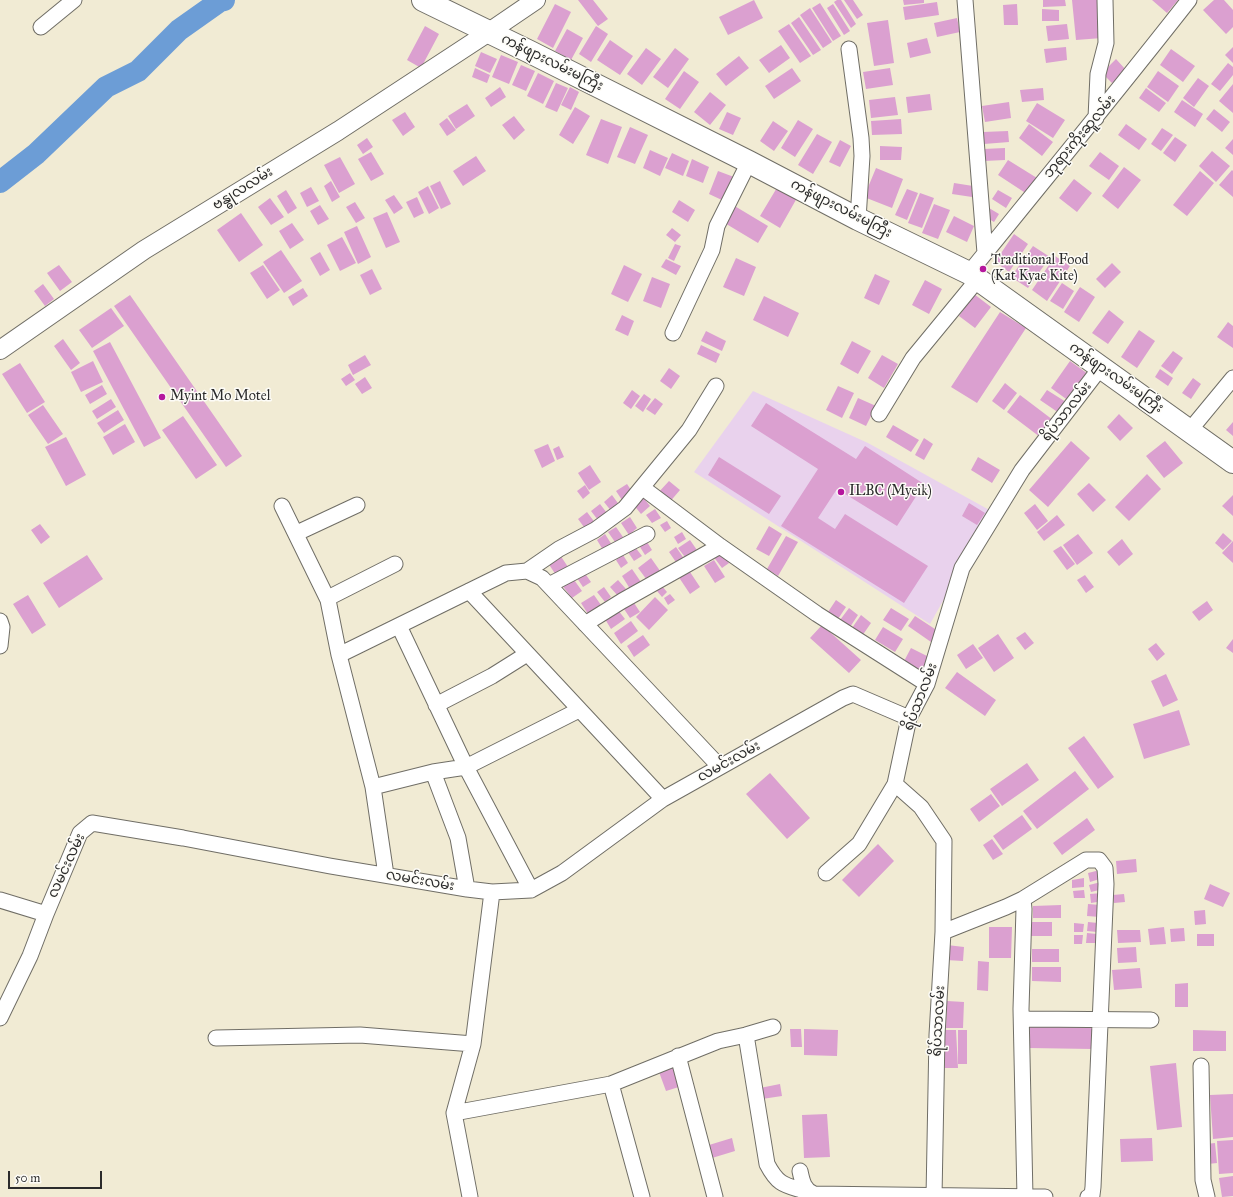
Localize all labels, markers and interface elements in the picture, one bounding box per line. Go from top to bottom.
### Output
street label: ကန်ဖျားလမ်းမကြီး [498,31,606,95]
street label: ဘုရားကိုးဆူလမ်း [1040,92,1120,182]
street label: ဗန္ဓုလလမ်း [210,164,276,214]
street label: ကန်ဖျားလမ်းမကြီး [788,176,894,242]
place label: Traditional Food (Kat Kyae Kite) [991,253,1089,286]
marker: Traditional Food (Kat Kyae Kite) [978,264,988,274]
street label: ကန်ဖျားလမ်းမကြီး [1066,339,1166,417]
street label: ရိပ်သာလမ်း [1038,379,1096,445]
place label: Myint Mo Motel [170,389,270,405]
marker: Myint Mo Motel [157,392,167,402]
place label: ILBC (Myeik) [849,484,932,500]
marker: ILBC (Myeik) [836,487,846,497]
street label: ရိပ်သာလမ်း [900,661,942,733]
street label: လမင်းလမ်း [695,738,763,786]
street label: လမင်းလမ်း [45,831,89,901]
street label: လမင်းလမ်း [384,867,456,895]
street label: ရိပ်သာလမ်း [929,985,949,1057]
scale bar [10,1163,104,1189]
text: 50 m [15,1171,40,1185]

